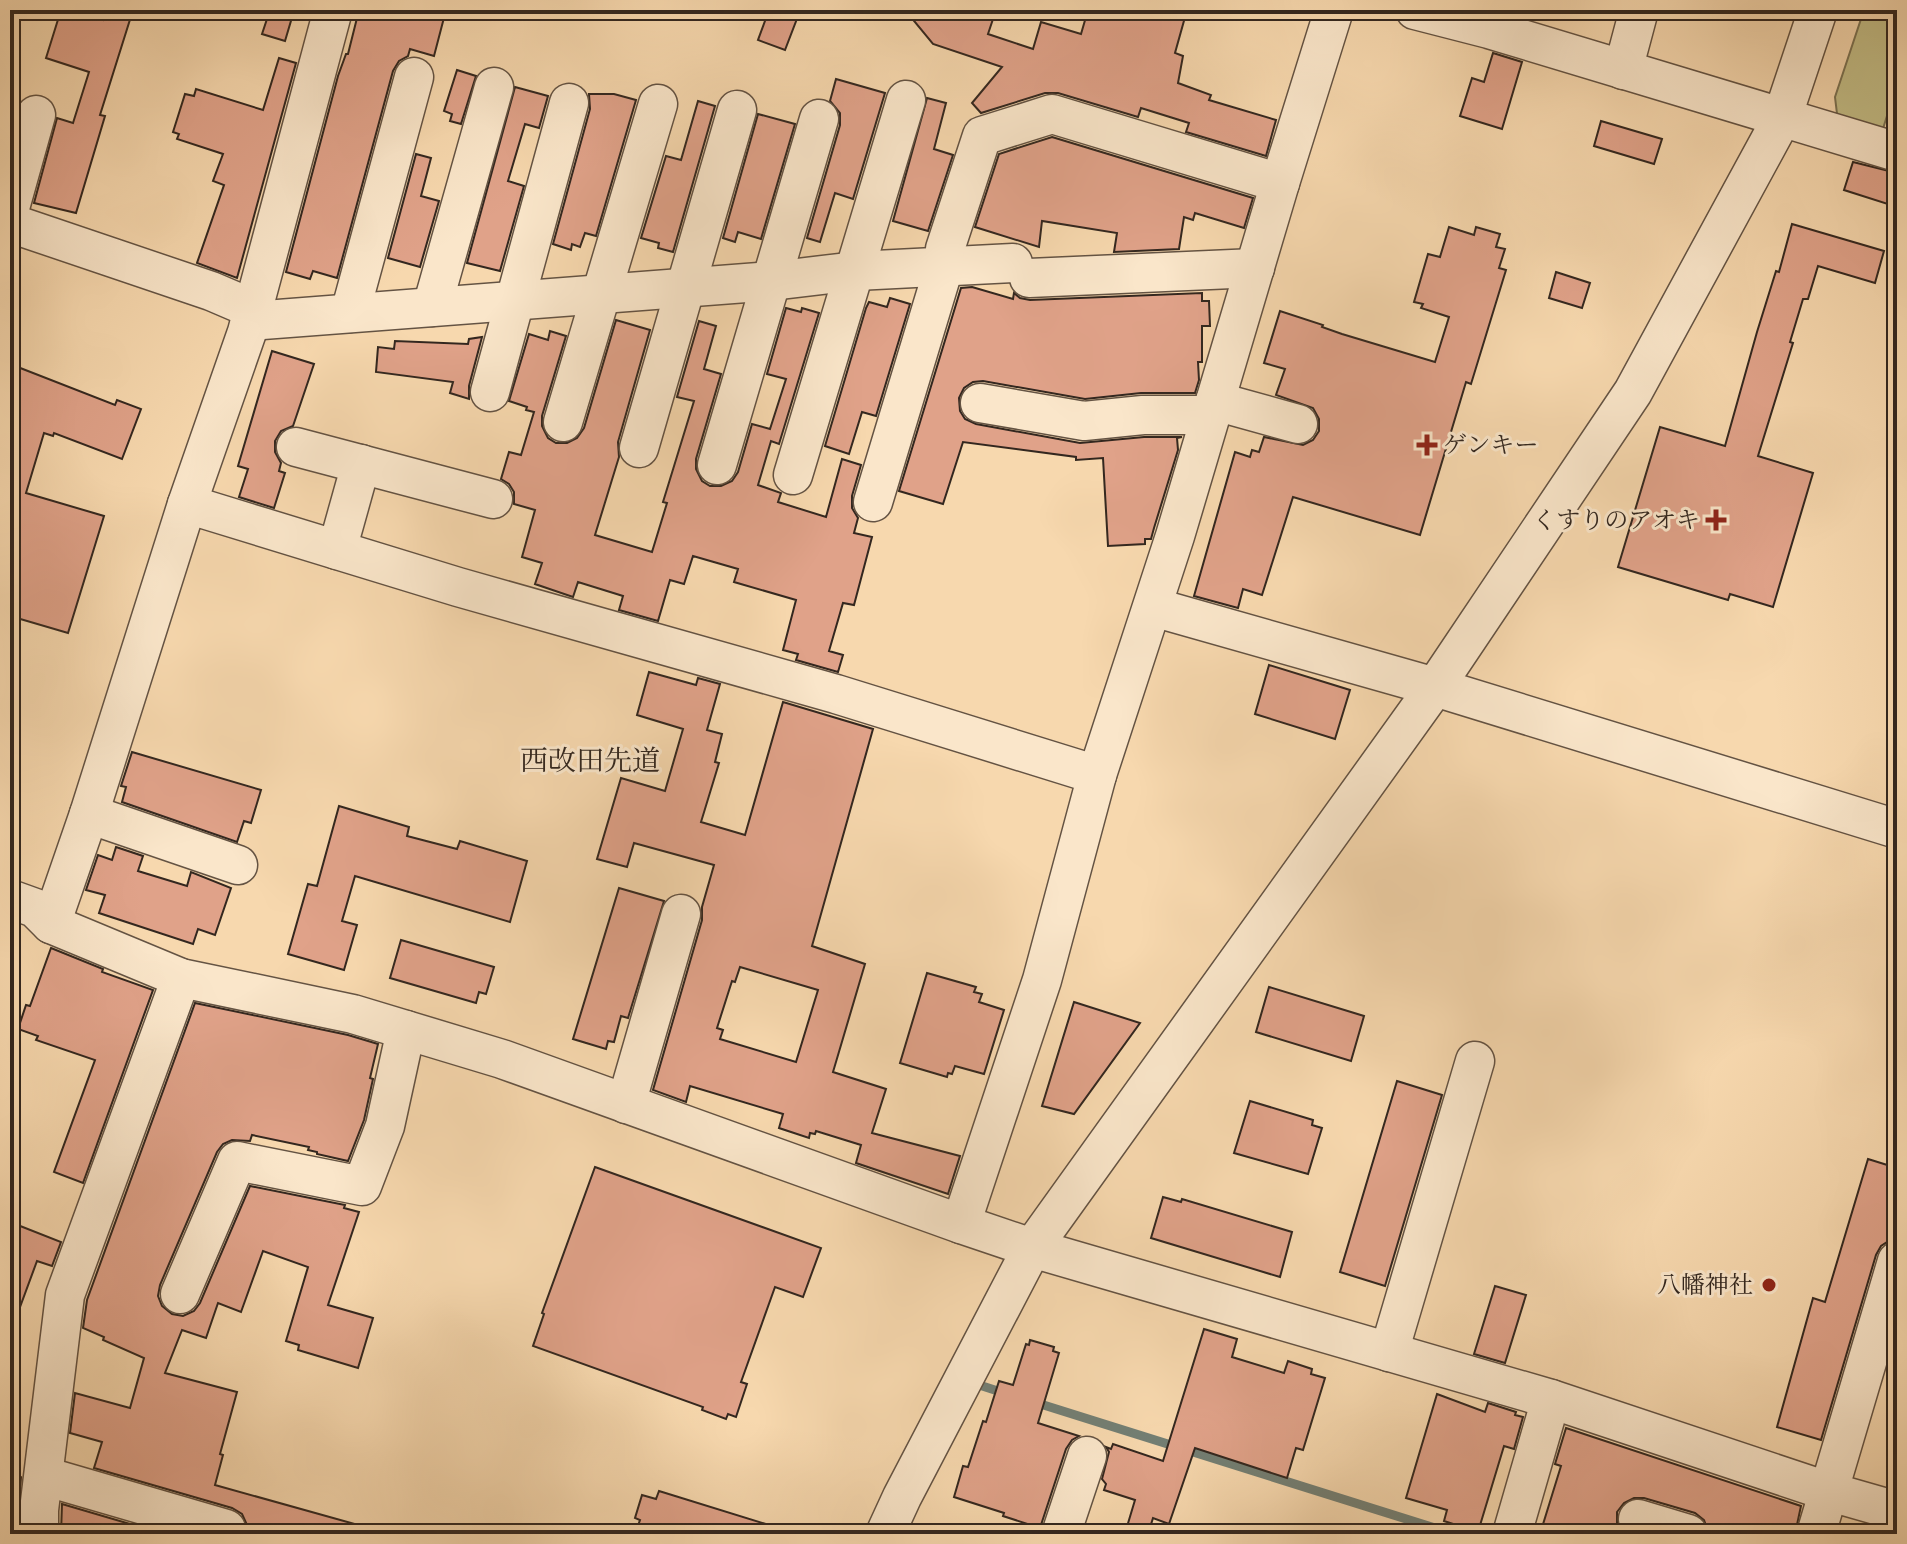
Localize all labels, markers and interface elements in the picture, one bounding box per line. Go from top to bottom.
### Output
place label: ゲンキー [1443,430,1539,464]
marker: ゲンキー [1418,436,1436,454]
place label: くすりのアオキ [1532,505,1700,539]
marker: くすりのアオキ [1707,511,1725,529]
district label: 西改田先道 [520,743,660,783]
place label: 八幡神社 [1657,1270,1753,1304]
marker: 八幡神社 [1760,1276,1778,1294]

